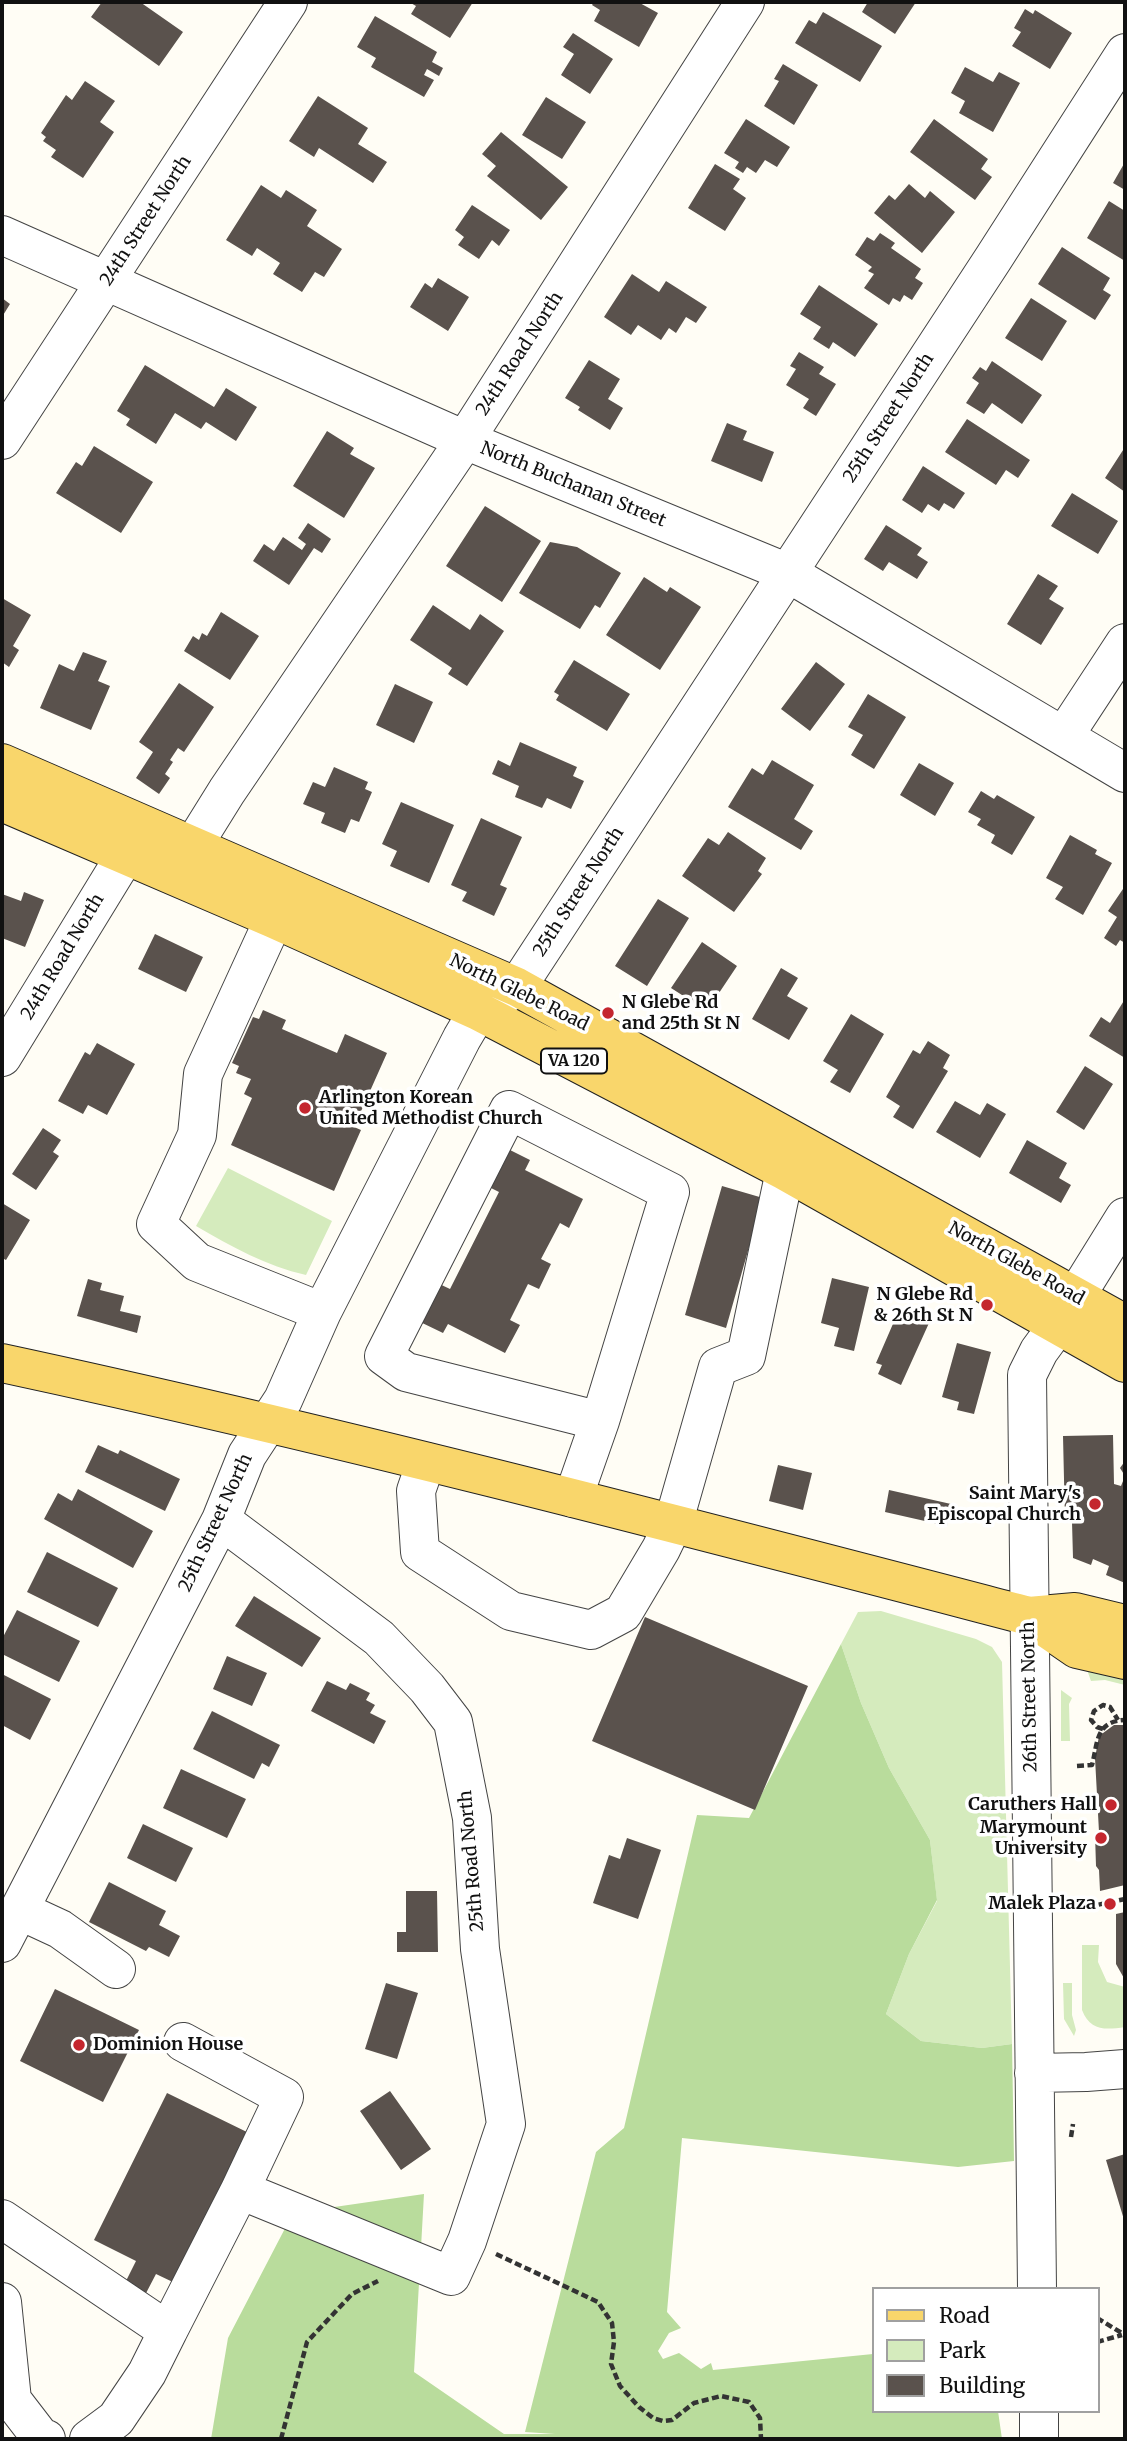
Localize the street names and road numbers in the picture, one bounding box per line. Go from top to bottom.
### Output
street label: 24th Street North [96,152,196,290]
street label: 24th Road North [472,288,568,420]
street label: 25th Street North [839,349,939,487]
street label: North Buchanan Street [477,438,669,532]
street label: 25th Street North [529,823,629,961]
street label: 24th Road North [17,890,109,1024]
street label: North Glebe Road [446,950,592,1036]
road number: VA 120 [541,1049,607,1074]
street label: North Glebe Road [944,1218,1088,1310]
street label: 25th Street North [175,1450,257,1596]
street label: 26th Street North [1018,1621,1042,1773]
street label: 25th Road North [455,1789,489,1933]

